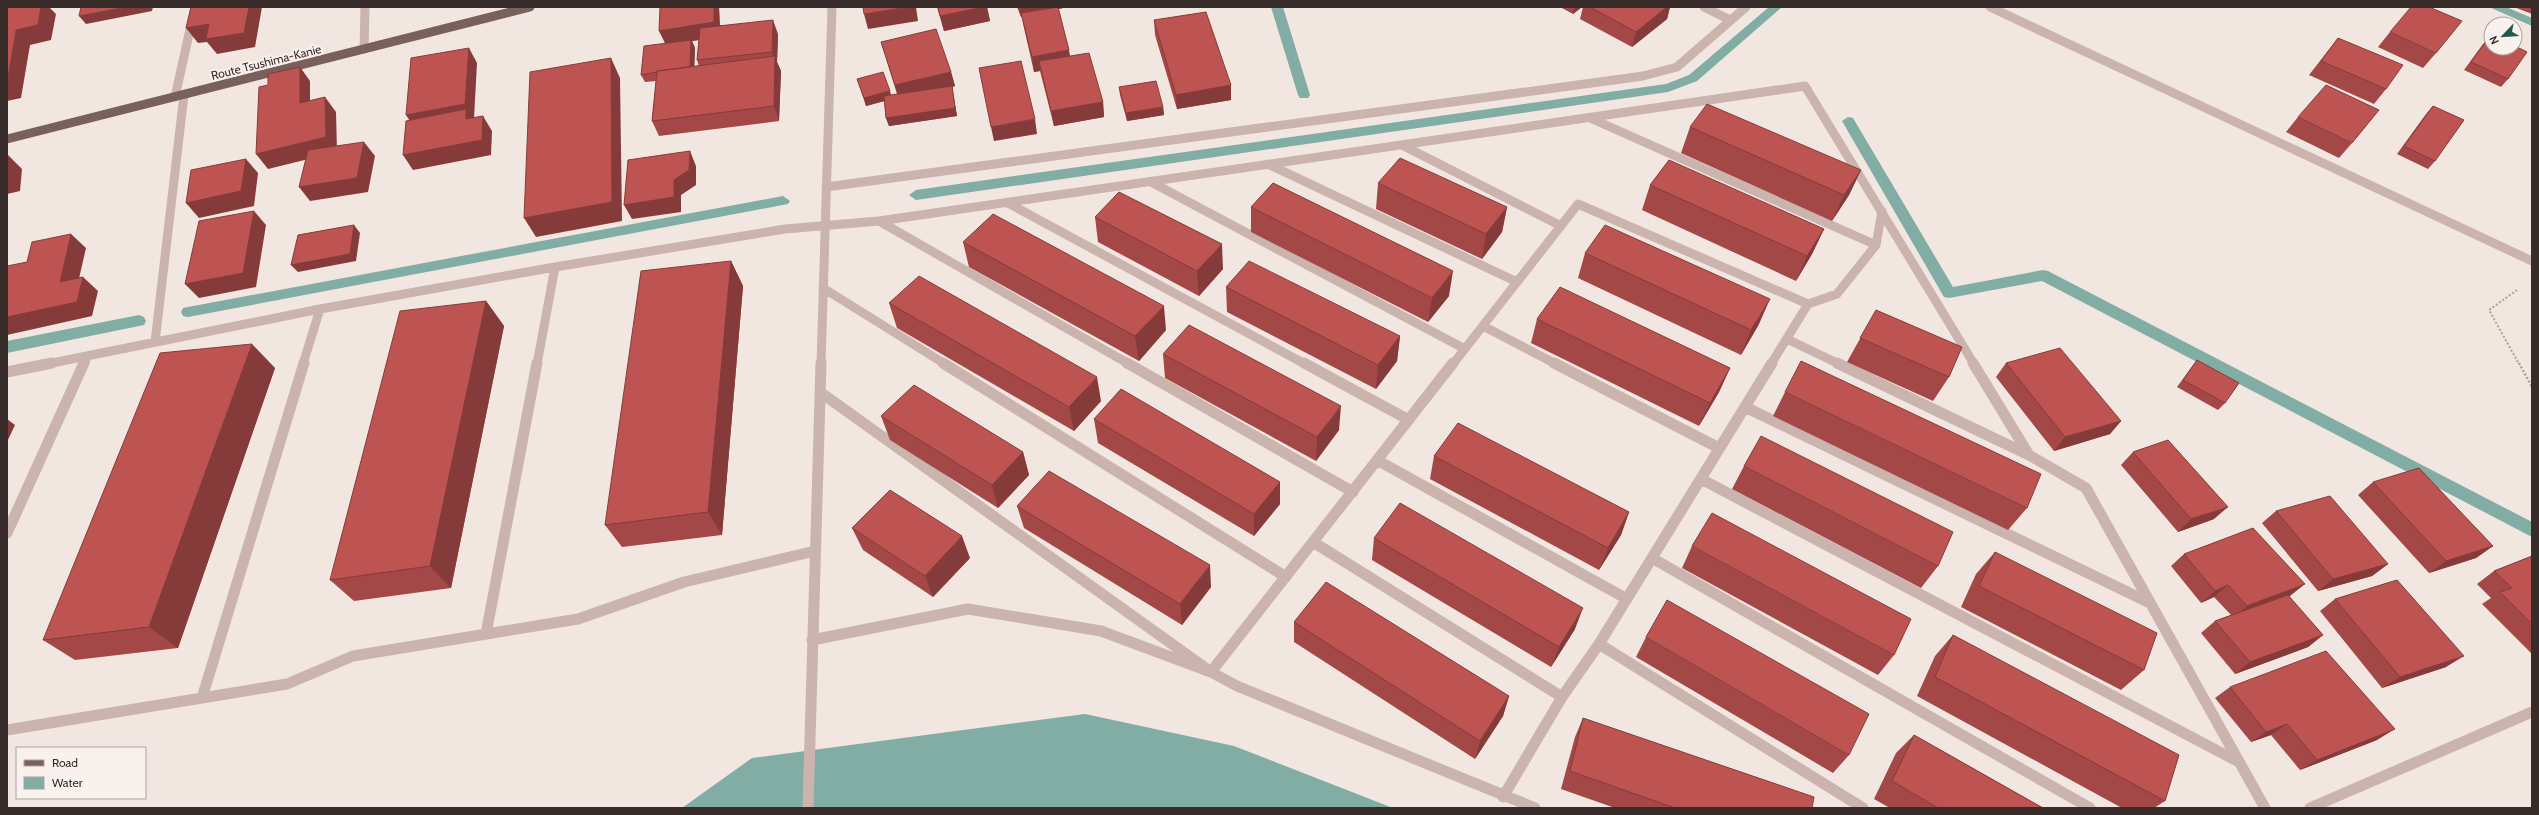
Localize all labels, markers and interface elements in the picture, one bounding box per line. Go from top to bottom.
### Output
north arrow [2483,16,2523,56]
text: N [2486,34,2502,47]
street label: Route Tsushima-Kanie [209,41,323,83]
legend [16,747,146,799]
text: Road [52,755,78,770]
text: Water [52,775,83,790]

